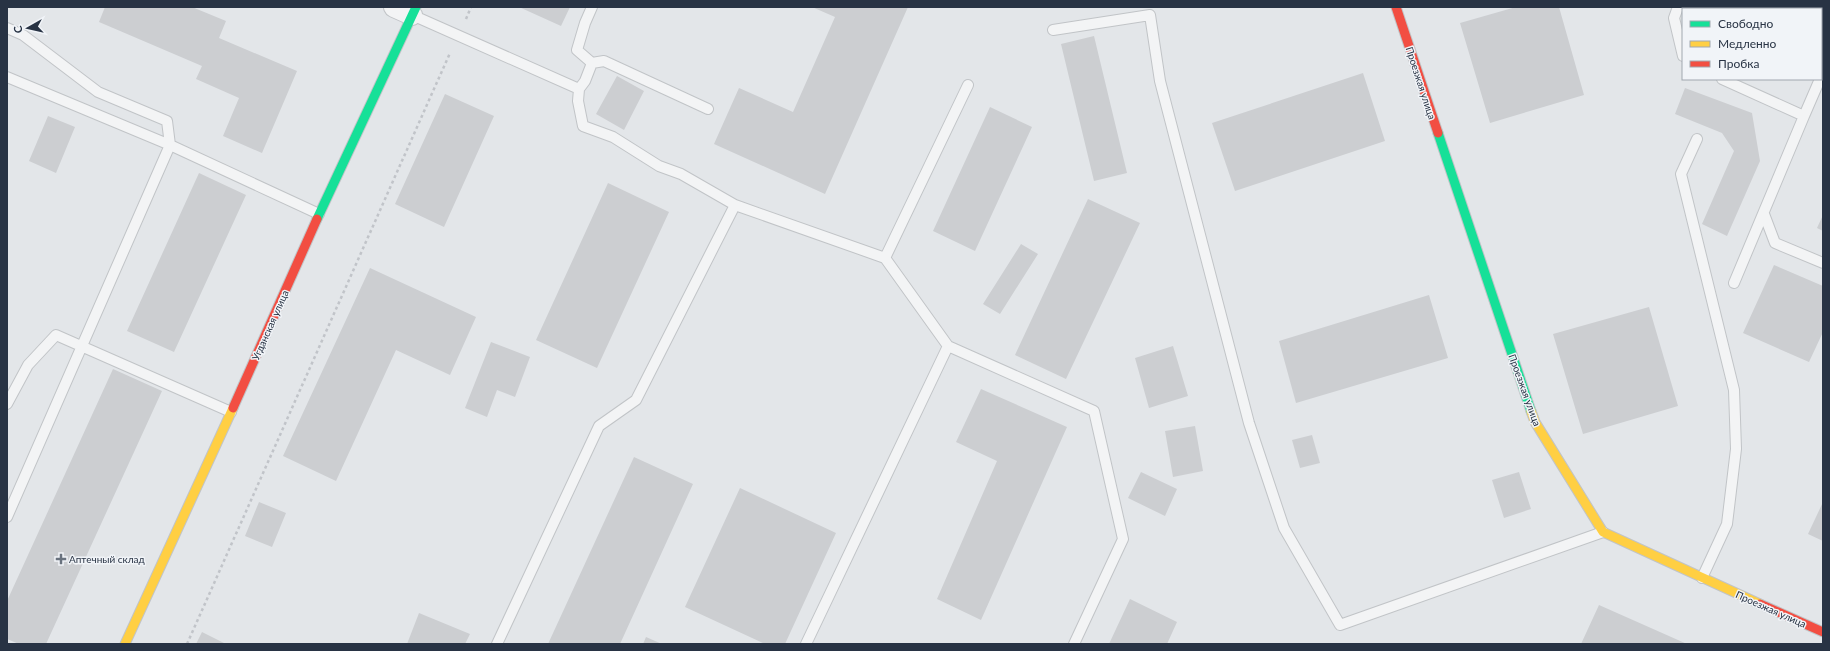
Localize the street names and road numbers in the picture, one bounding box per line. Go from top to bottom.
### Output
street label: Проезжая улица [1404,45,1438,121]
street label: Угданская улица [249,288,291,362]
street label: Проезжая улица [1506,352,1544,428]
street label: Проезжая улица [1734,588,1808,630]

